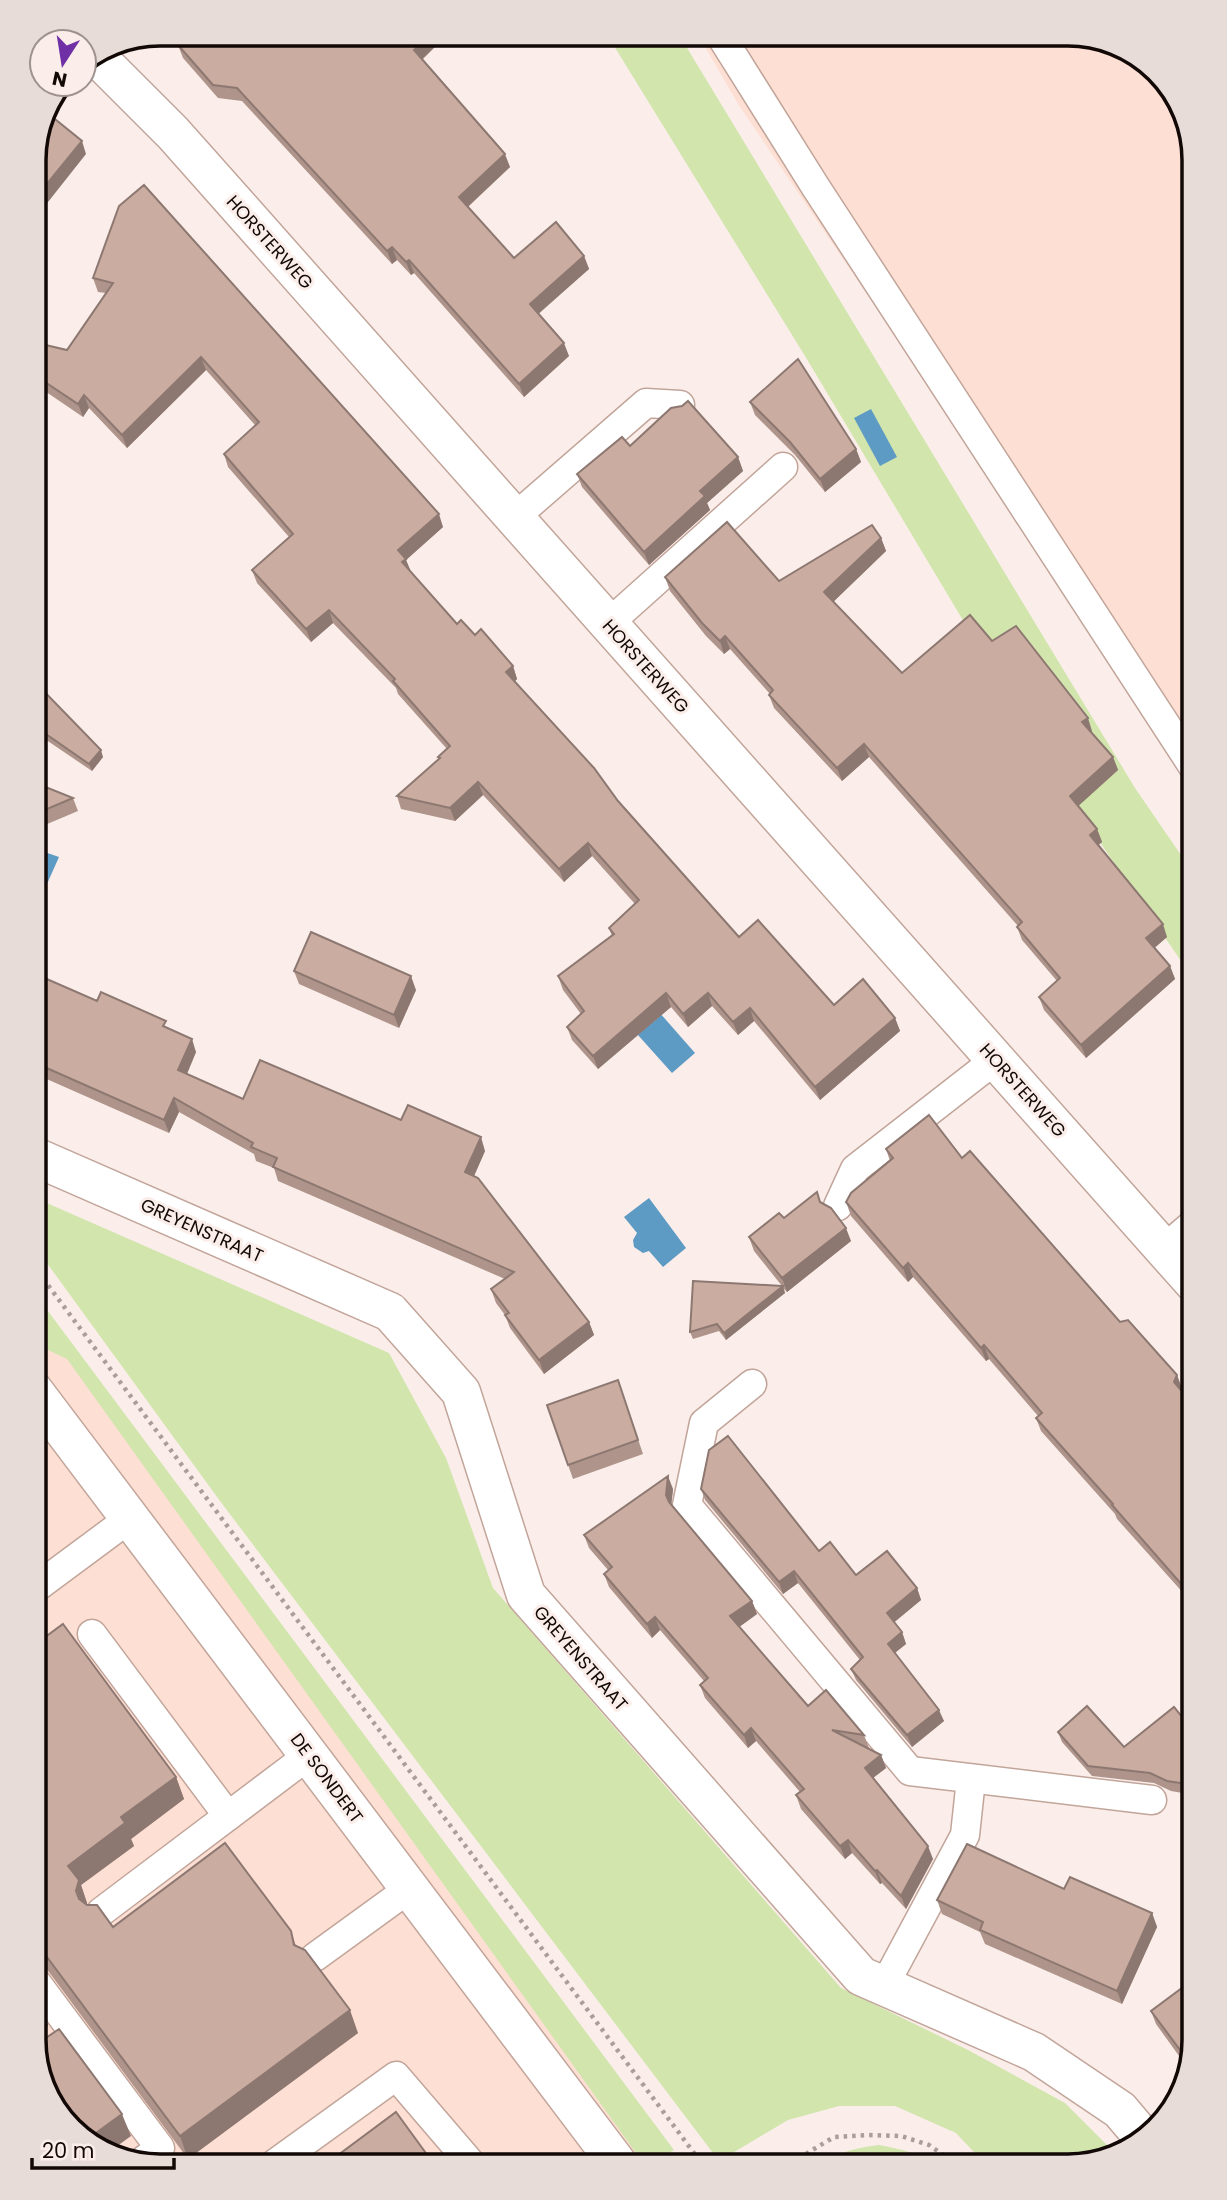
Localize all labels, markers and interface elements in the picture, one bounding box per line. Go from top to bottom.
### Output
north arrow [28,28,98,98]
text: N [50,64,69,94]
street label: HORSTERWEG [221,189,319,295]
street label: HORSTERWEG [597,613,695,719]
street label: HORSTERWEG [974,1037,1072,1143]
street label: GREYENSTRAAT [137,1192,268,1268]
street label: GREYENSTRAAT [528,1600,634,1716]
street label: DE SONDERT [285,1728,369,1828]
scale bar [32,2126,173,2170]
text: 20 m [42,2136,95,2165]

